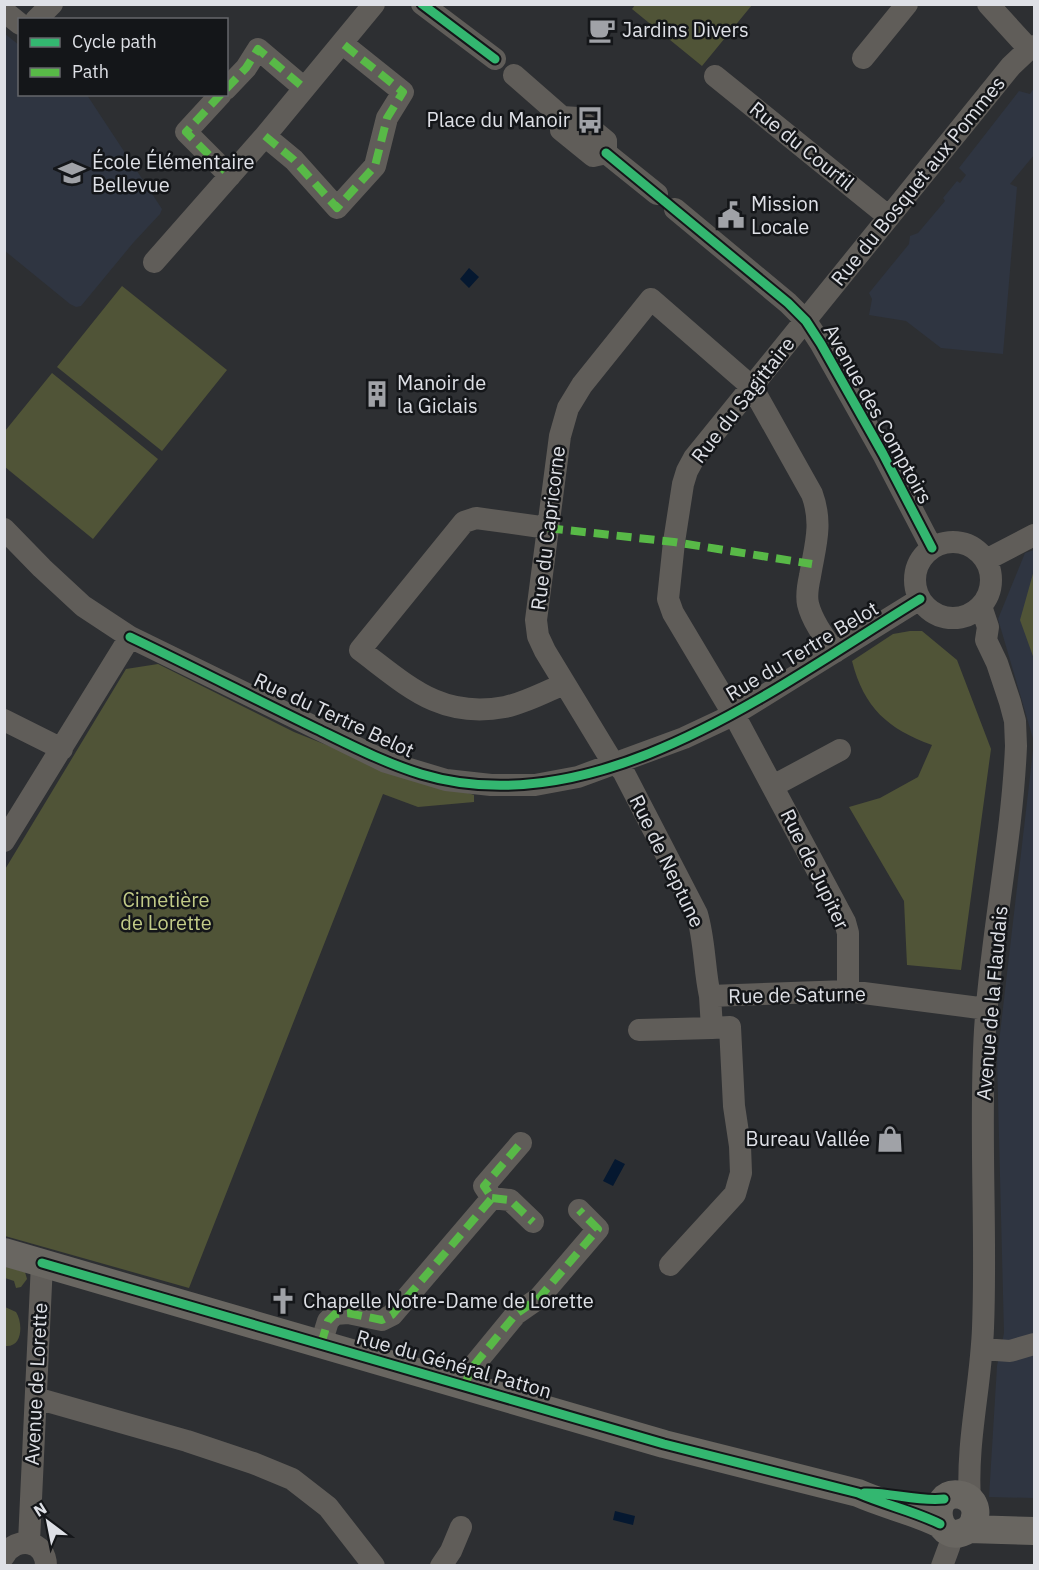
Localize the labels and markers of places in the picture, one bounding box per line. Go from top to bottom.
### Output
cafe icon: Jardins Divers [587,15,617,45]
place label: Jardins Divers [622,16,749,43]
bus stop icon: Place du Manoir [575,105,605,135]
place label: Place du Manoir [427,106,570,133]
place label: École Élémentaire Bellevue [92,148,255,198]
school or university icon: École Élémentaire Bellevue [57,158,87,188]
place label: Mission Locale [751,190,819,240]
public building icon: Mission Locale [716,200,746,230]
place label: Manoir de la Giclais [397,369,486,419]
building icon: Manoir de la Giclais [362,379,392,409]
shop icon: Bureau Vallée [875,1124,905,1154]
place label: Bureau Vallée [746,1125,870,1152]
church icon: Chapelle Notre-Dame de Lorette [268,1286,298,1316]
place label: Chapelle Notre-Dame de Lorette [303,1287,594,1314]

